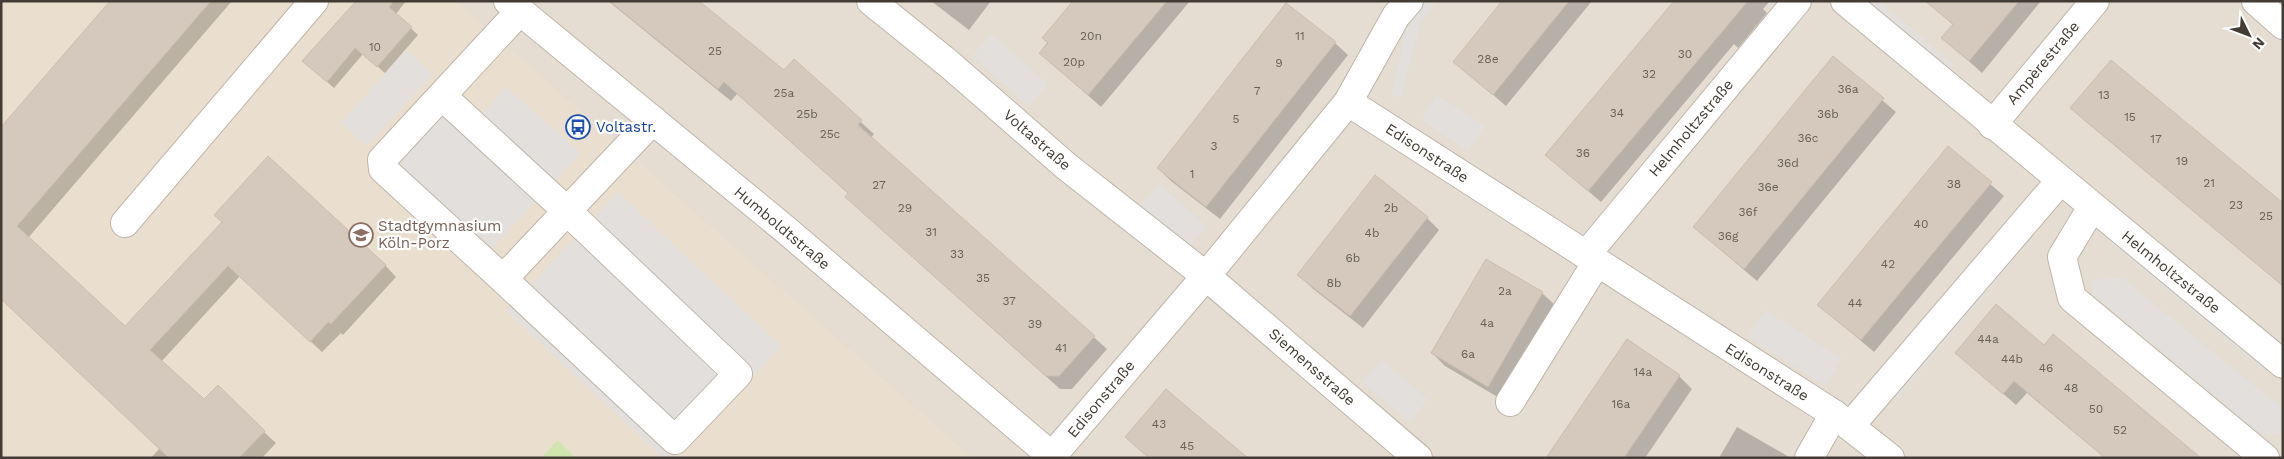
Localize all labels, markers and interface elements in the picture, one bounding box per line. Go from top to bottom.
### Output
north arrow [2224,10,2274,60]
street label: Ampèrestraße [2003,18,2083,108]
house number: 20n [1080,29,1102,43]
house number: 11 [1295,29,1305,43]
text: N [2249,34,2268,53]
house number: 10 [369,40,381,54]
house number: 25 [708,44,722,58]
house number: 30 [1678,47,1692,61]
house number: 28e [1477,52,1499,66]
house number: 20p [1063,55,1085,69]
house number: 9 [1275,56,1283,70]
house number: 32 [1642,67,1656,81]
street label: Helmholtzstraße [1645,76,1737,180]
house number: 36a [1837,82,1859,96]
house number: 7 [1254,84,1261,98]
house number: 25a [774,86,795,100]
house number: 13 [2098,88,2110,102]
street label: Voltastraße [1000,106,1074,174]
house number: 34 [1610,106,1624,120]
house number: 25b [796,107,818,121]
house number: 36b [1817,107,1839,121]
house number: 15 [2124,110,2136,124]
house number: 5 [1233,112,1240,126]
bus stop icon: Voltastr. [565,114,591,140]
place label: Voltastr. [596,118,656,136]
street label: Edisonstraße [1382,119,1472,187]
house number: 25c [820,127,841,141]
house number: 36c [1797,131,1819,145]
house number: 17 [2150,132,2162,146]
house number: 3 [1211,139,1218,153]
house number: 36 [1576,146,1590,160]
house number: 19 [2176,154,2188,168]
house number: 36d [1777,156,1799,170]
house number: 1 [1190,167,1194,181]
house number: 21 [2203,176,2215,190]
house number: 38 [1947,177,1961,191]
house number: 27 [872,178,886,192]
house number: 36e [1757,180,1779,194]
street label: Humboldtstraße [730,183,834,273]
house number: 23 [2229,198,2243,212]
house number: 29 [898,201,912,215]
house number: 2b [1384,201,1398,215]
house number: 36f [1738,205,1758,219]
house number: 25 [2259,209,2273,223]
place label: Stadtgymnasium Köln-Porz [378,217,501,252]
house number: 40 [1914,217,1928,231]
school or university icon: Stadtgymnasium Köln-Porz [348,222,374,248]
house number: 31 [925,225,937,239]
house number: 4b [1365,226,1379,240]
street label: Helmholtzstraße [2118,227,2224,317]
house number: 36g [1718,229,1739,243]
house number: 33 [950,247,964,261]
house number: 6b [1346,251,1360,265]
house number: 42 [1881,257,1895,271]
house number: 35 [976,271,990,285]
house number: 8b [1327,276,1341,290]
house number: 2a [1498,284,1512,298]
house number: 37 [1002,294,1016,308]
house number: 44 [1848,296,1862,310]
house number: 4a [1480,316,1494,330]
house number: 39 [1028,317,1042,331]
street label: Siemensstraße [1265,325,1359,409]
house number: 44a [1977,332,1999,346]
street label: Edisonstraße [1722,339,1812,405]
house number: 41 [1055,341,1067,355]
house number: 6a [1461,347,1475,361]
house number: 44b [2001,352,2023,366]
street label: Edisonstraße [1063,357,1139,441]
house number: 46 [2039,361,2053,375]
house number: 14a [1634,365,1653,379]
house number: 48 [2064,381,2078,395]
house number: 16a [1612,397,1631,411]
house number: 50 [2089,402,2103,416]
house number: 43 [1152,417,1166,431]
house number: 52 [2113,423,2127,437]
house number: 45 [1180,439,1194,453]

